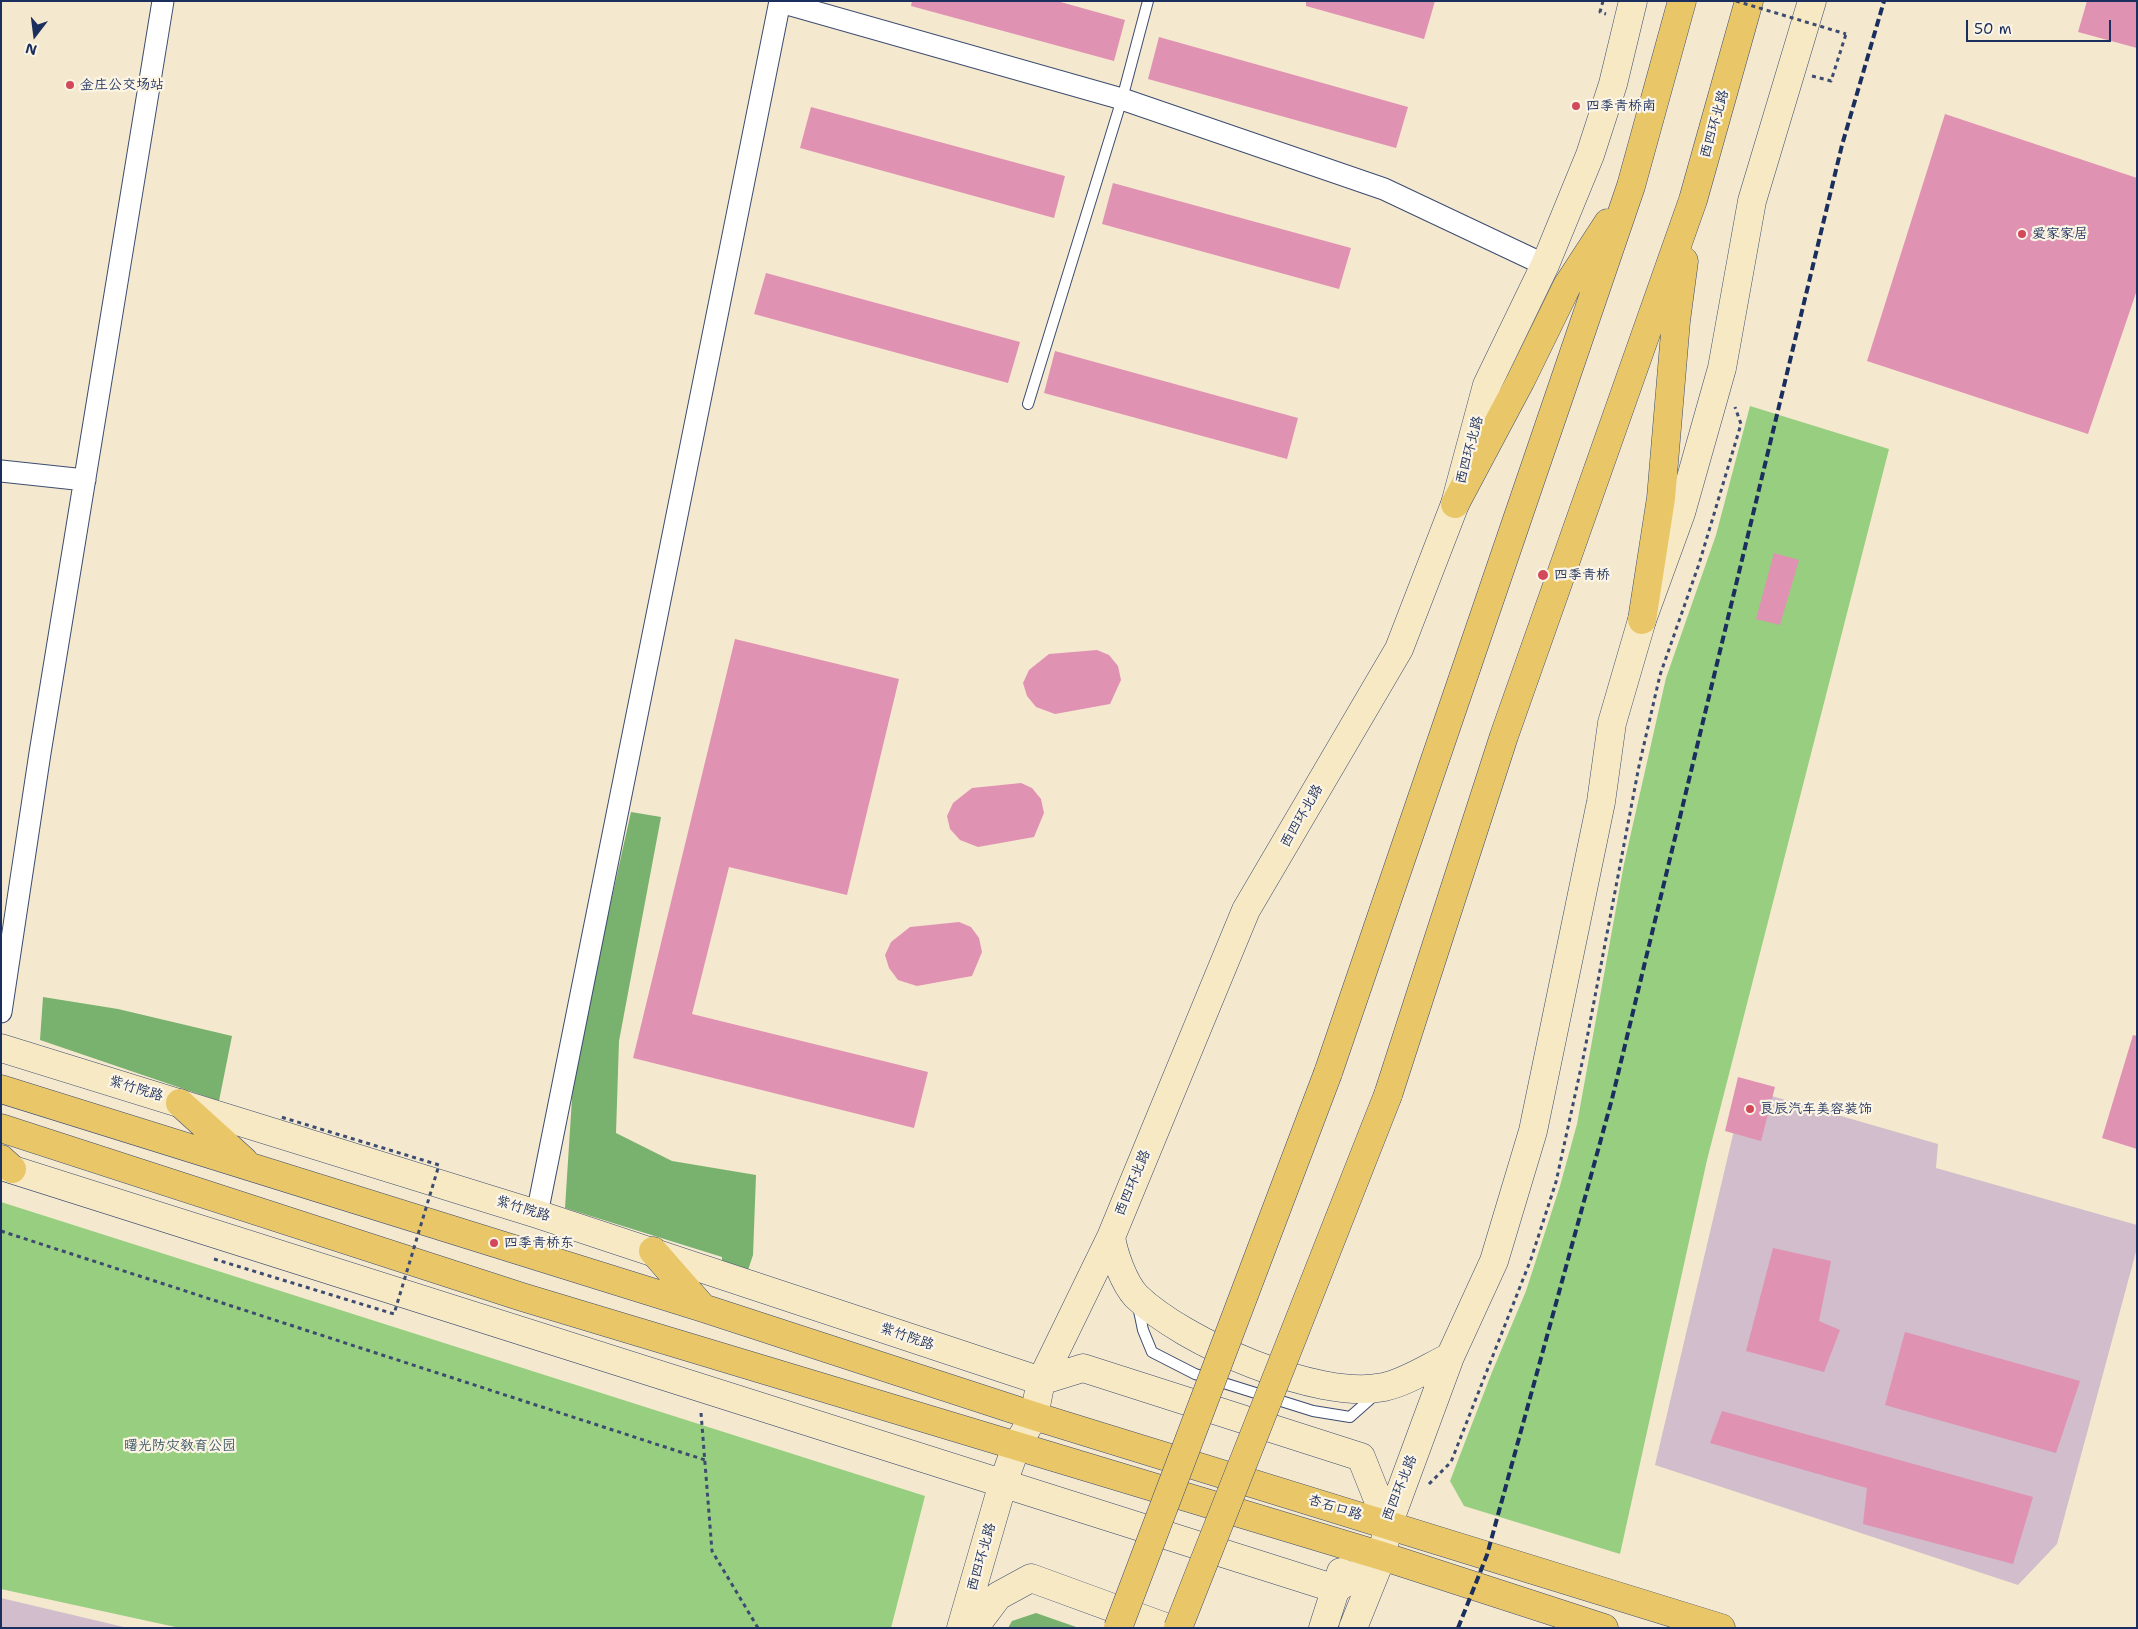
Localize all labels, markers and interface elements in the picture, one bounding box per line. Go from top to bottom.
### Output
north arrow [10,10,60,60]
scale bar [1968,10,2113,42]
text: 50 m [1974,19,2012,39]
text: N [23,39,39,60]
place label: 金庄公交场站 [80,77,164,93]
marker: 金庄公交场站 [64,79,76,91]
street label: 西四环北路 [1697,88,1733,160]
place label: 四季青桥南 [1586,98,1656,114]
marker: 四季青桥南 [1570,100,1582,112]
place label: 爱家家居 [2032,226,2088,242]
marker: 爱家家居 [2016,228,2028,240]
street label: 西四环北路 [1453,414,1487,486]
place label: 四季青桥 [1554,567,1610,583]
marker: 四季青桥 [1536,568,1550,582]
street label: 西四环北路 [1277,781,1327,851]
street label: 紫竹院路 [107,1073,165,1105]
place label: 良辰汽车美容装饰 [1760,1101,1872,1117]
marker: 良辰汽车美容装饰 [1744,1103,1756,1115]
street label: 西四环北路 [1112,1148,1154,1218]
street label: 紫竹院路 [494,1193,552,1225]
place label: 四季青桥东 [504,1235,574,1251]
marker: 四季青桥东 [488,1237,500,1249]
street label: 紫竹院路 [878,1320,936,1354]
park label: 曙光防灾教育公园 [124,1438,236,1454]
street label: 西四环北路 [1379,1452,1421,1524]
street label: 杏石口路 [1306,1492,1364,1524]
street label: 西四环北路 [964,1521,1000,1593]

